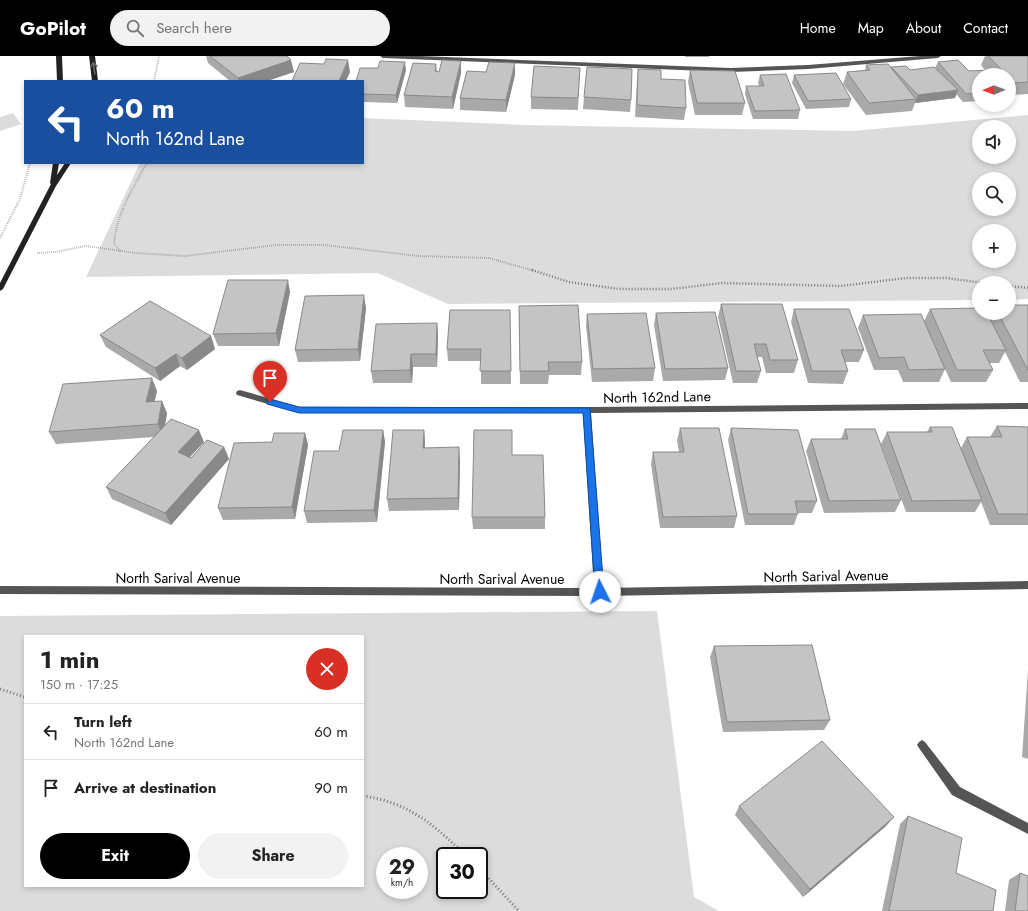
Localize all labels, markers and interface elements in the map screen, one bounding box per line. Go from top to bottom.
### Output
search box [110,10,390,46]
text: GoPilot [20,15,86,42]
icon: search [124,17,146,39]
text: Search here [156,17,232,39]
text: Home [800,18,836,38]
text: Map [858,18,884,38]
text: About [906,18,941,38]
text: Contact [963,18,1008,38]
one-way arrow [90,62,98,75]
north arrow [972,68,1016,112]
map controls [972,68,1016,320]
text: 60 m [106,88,175,129]
icon: left [40,96,92,148]
button: sound [972,120,1016,164]
text: North 162nd Lane [106,126,244,152]
button: search [972,172,1016,216]
button: + [972,224,1016,268]
button: − [972,276,1016,320]
pin [253,361,287,402]
icon: arrive [259,367,281,389]
street label: North 162nd Lane [603,386,711,408]
street label: North Sarival Avenue [763,565,889,587]
street label: North Sarival Avenue [116,568,240,588]
street label: North Sarival Avenue [440,569,564,589]
position arrow [579,571,621,613]
text: 1 min [40,642,100,677]
button: close [306,648,348,690]
text: 150 m · 17:25 [40,675,118,694]
text: Turn left [74,711,132,733]
icon: left [40,721,62,743]
text: 60 m [314,721,348,743]
text: North 162nd Lane [74,733,174,752]
icon: arrive [40,777,62,799]
text: Arrive at destination [74,777,216,799]
text: 90 m [314,777,348,799]
button: Exit [40,833,190,879]
button: Share [198,833,348,879]
speed limit sign: 30 [436,847,488,899]
text: 29 [389,853,415,882]
text: km/h [391,875,413,890]

